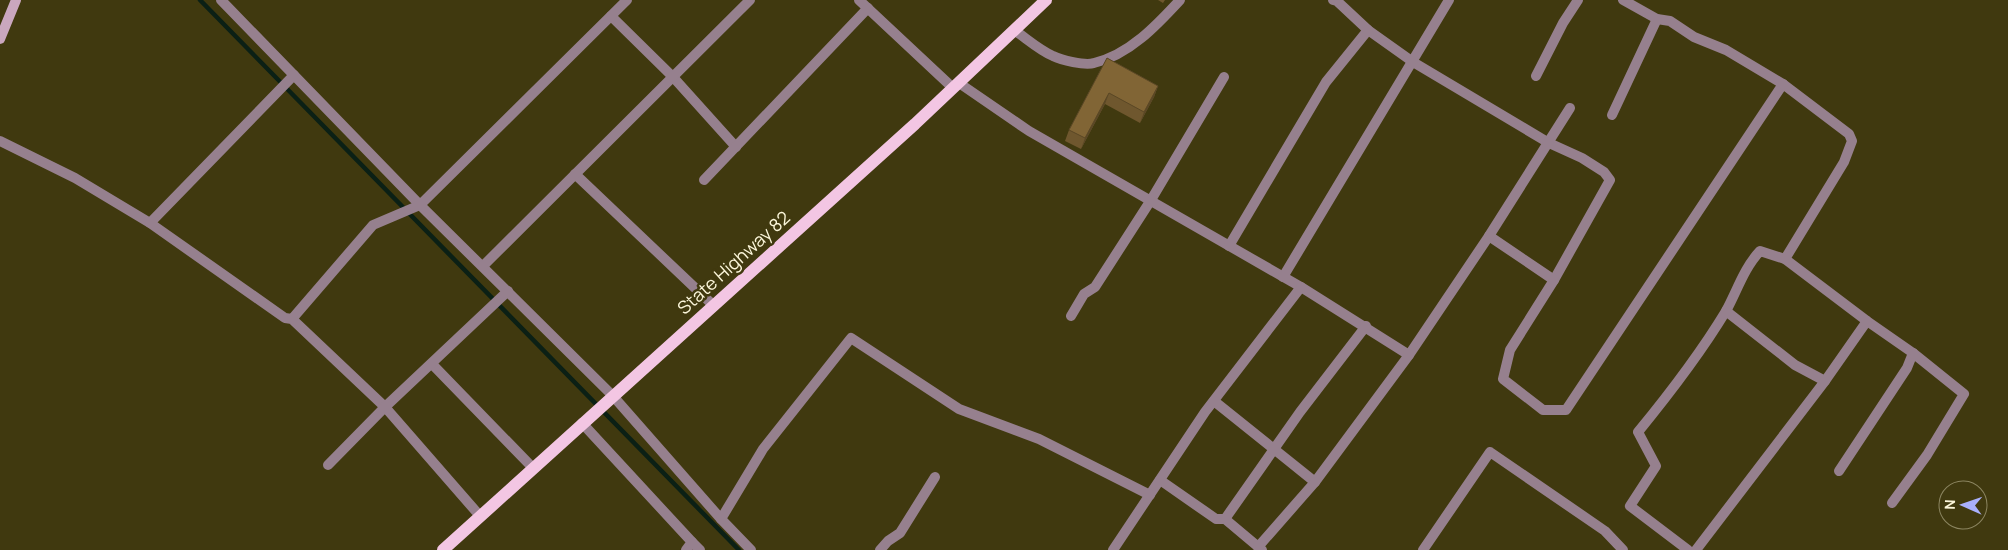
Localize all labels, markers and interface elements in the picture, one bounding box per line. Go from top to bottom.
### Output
street label: State Highway 82 [672,205,795,319]
north arrow [1938,480,1988,530]
text: N [1940,499,1959,510]

